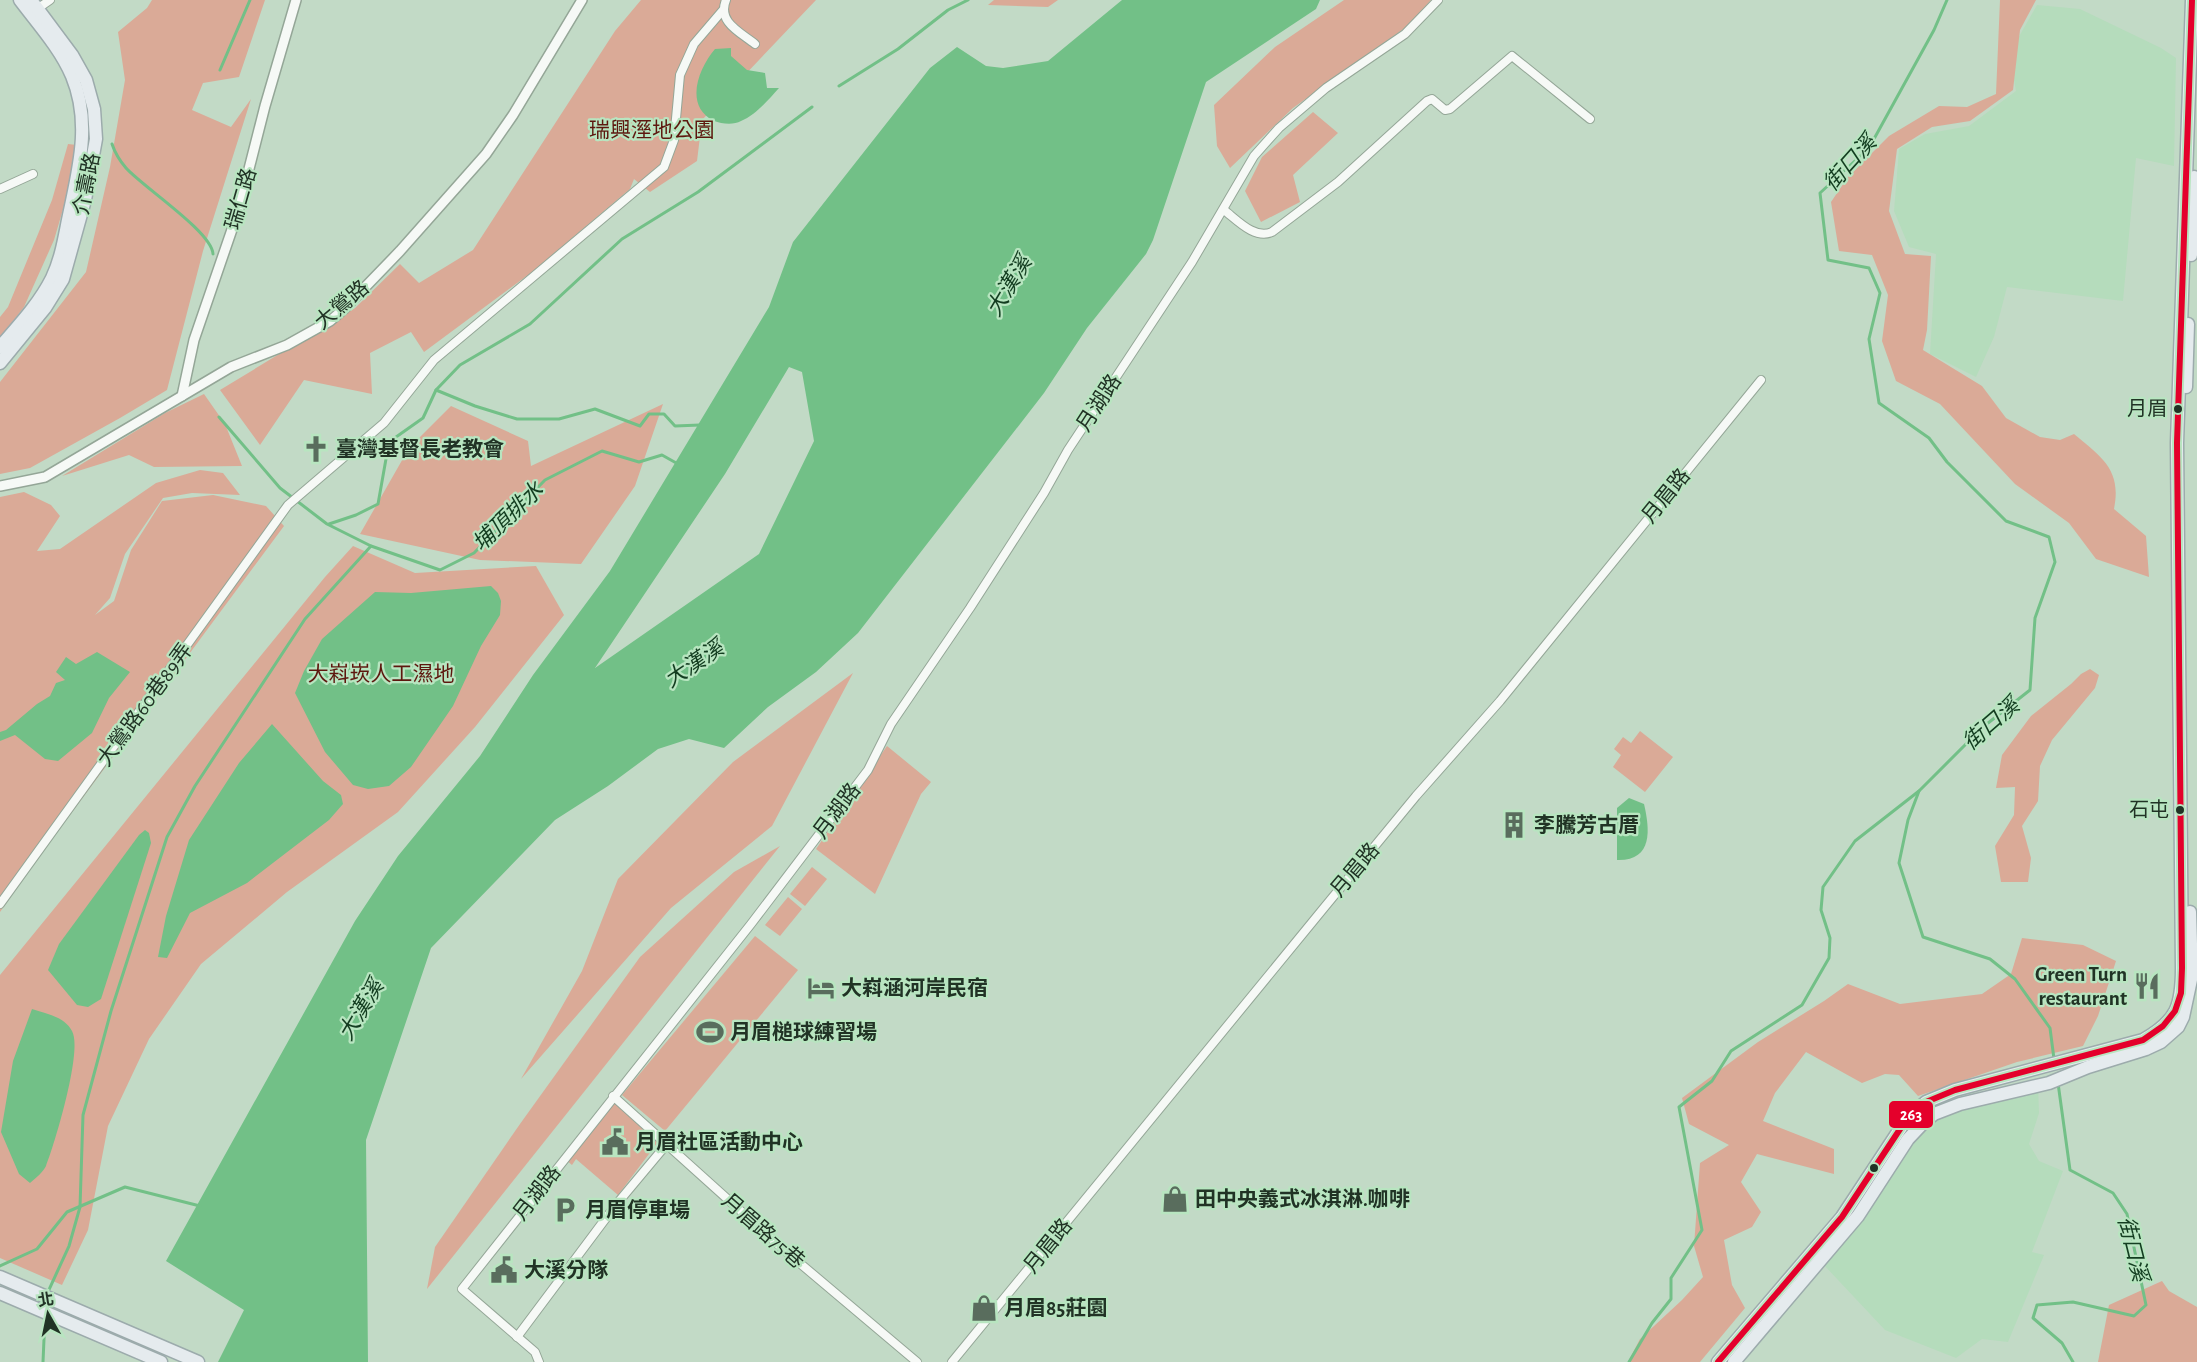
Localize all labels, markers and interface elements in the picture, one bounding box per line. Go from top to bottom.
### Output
park label: 瑞興溼地公園 [589,119,715,141]
water label: 街口溪 [1819,128,1882,195]
street label: 介壽路 [70,151,103,217]
street label: 瑞仁路 [221,166,260,232]
water label: 大漢溪 [982,249,1037,320]
street label: 大鶯路 [310,276,373,333]
street label: 月湖路 [1072,370,1125,435]
place label: 月眉 [2127,399,2167,419]
marker: 月眉 [2172,403,2184,415]
church icon: 臺灣基督長老教會 [301,434,331,464]
place label: 臺灣基督長老教會 [336,438,504,460]
street label: 月眉路 [1637,464,1694,527]
water label: 埔頂排水 [468,477,548,555]
water label: 大漢溪 [660,634,730,692]
street label: 大鶯路60巷89弄 [93,639,196,770]
park label: 大嵙崁人工濕地 [308,663,455,685]
water label: 街口溪 [1958,691,2025,754]
street label: 月湖路 [809,779,864,842]
place label: 石屯 [2129,799,2169,820]
marker: 石屯 [2174,804,2186,816]
building icon: 李騰芳古厝 [1499,810,1529,840]
place label: 李騰芳古厝 [1534,814,1639,836]
street label: 月眉路 [1326,838,1383,901]
place label: Green Turn restaurant [2035,964,2127,1009]
restaurant icon: Green Turn restaurant [2132,971,2162,1001]
water label: 大漢溪 [334,973,389,1044]
hotel icon: 大嵙涵河岸民宿 [806,973,836,1003]
place label: 大嵙涵河岸民宿 [841,976,988,999]
sports icon: 月眉槌球練習場 [695,1017,725,1047]
place label: 月眉槌球練習場 [730,1021,877,1043]
line badge: 263 [1888,1100,1934,1129]
text: 263 [1900,1107,1922,1123]
public building icon: 月眉社區活動中心 [600,1127,630,1157]
place label: 月眉社區活動中心 [635,1130,803,1153]
street label: 月湖路 [509,1161,565,1224]
unlabelled marker [1868,1162,1880,1174]
shop icon: 田中央義式冰淇淋.咖啡 [1160,1184,1190,1214]
place label: 田中央義式冰淇淋.咖啡 [1195,1188,1410,1210]
street label: 月眉路75巷 [718,1189,809,1272]
parking icon: 月眉停車場 [550,1195,580,1225]
place label: 月眉停車場 [585,1198,690,1221]
street label: 月眉路 [1019,1214,1076,1277]
water label: 街口溪 [2114,1214,2153,1287]
public building icon: 大溪分隊 [489,1255,519,1285]
place label: 大溪分隊 [524,1258,609,1281]
north arrow [18,1284,78,1344]
text: 北 [36,1290,55,1309]
shop icon: 月眉85莊園 [969,1293,999,1323]
place label: 月眉85莊園 [1004,1297,1107,1319]

